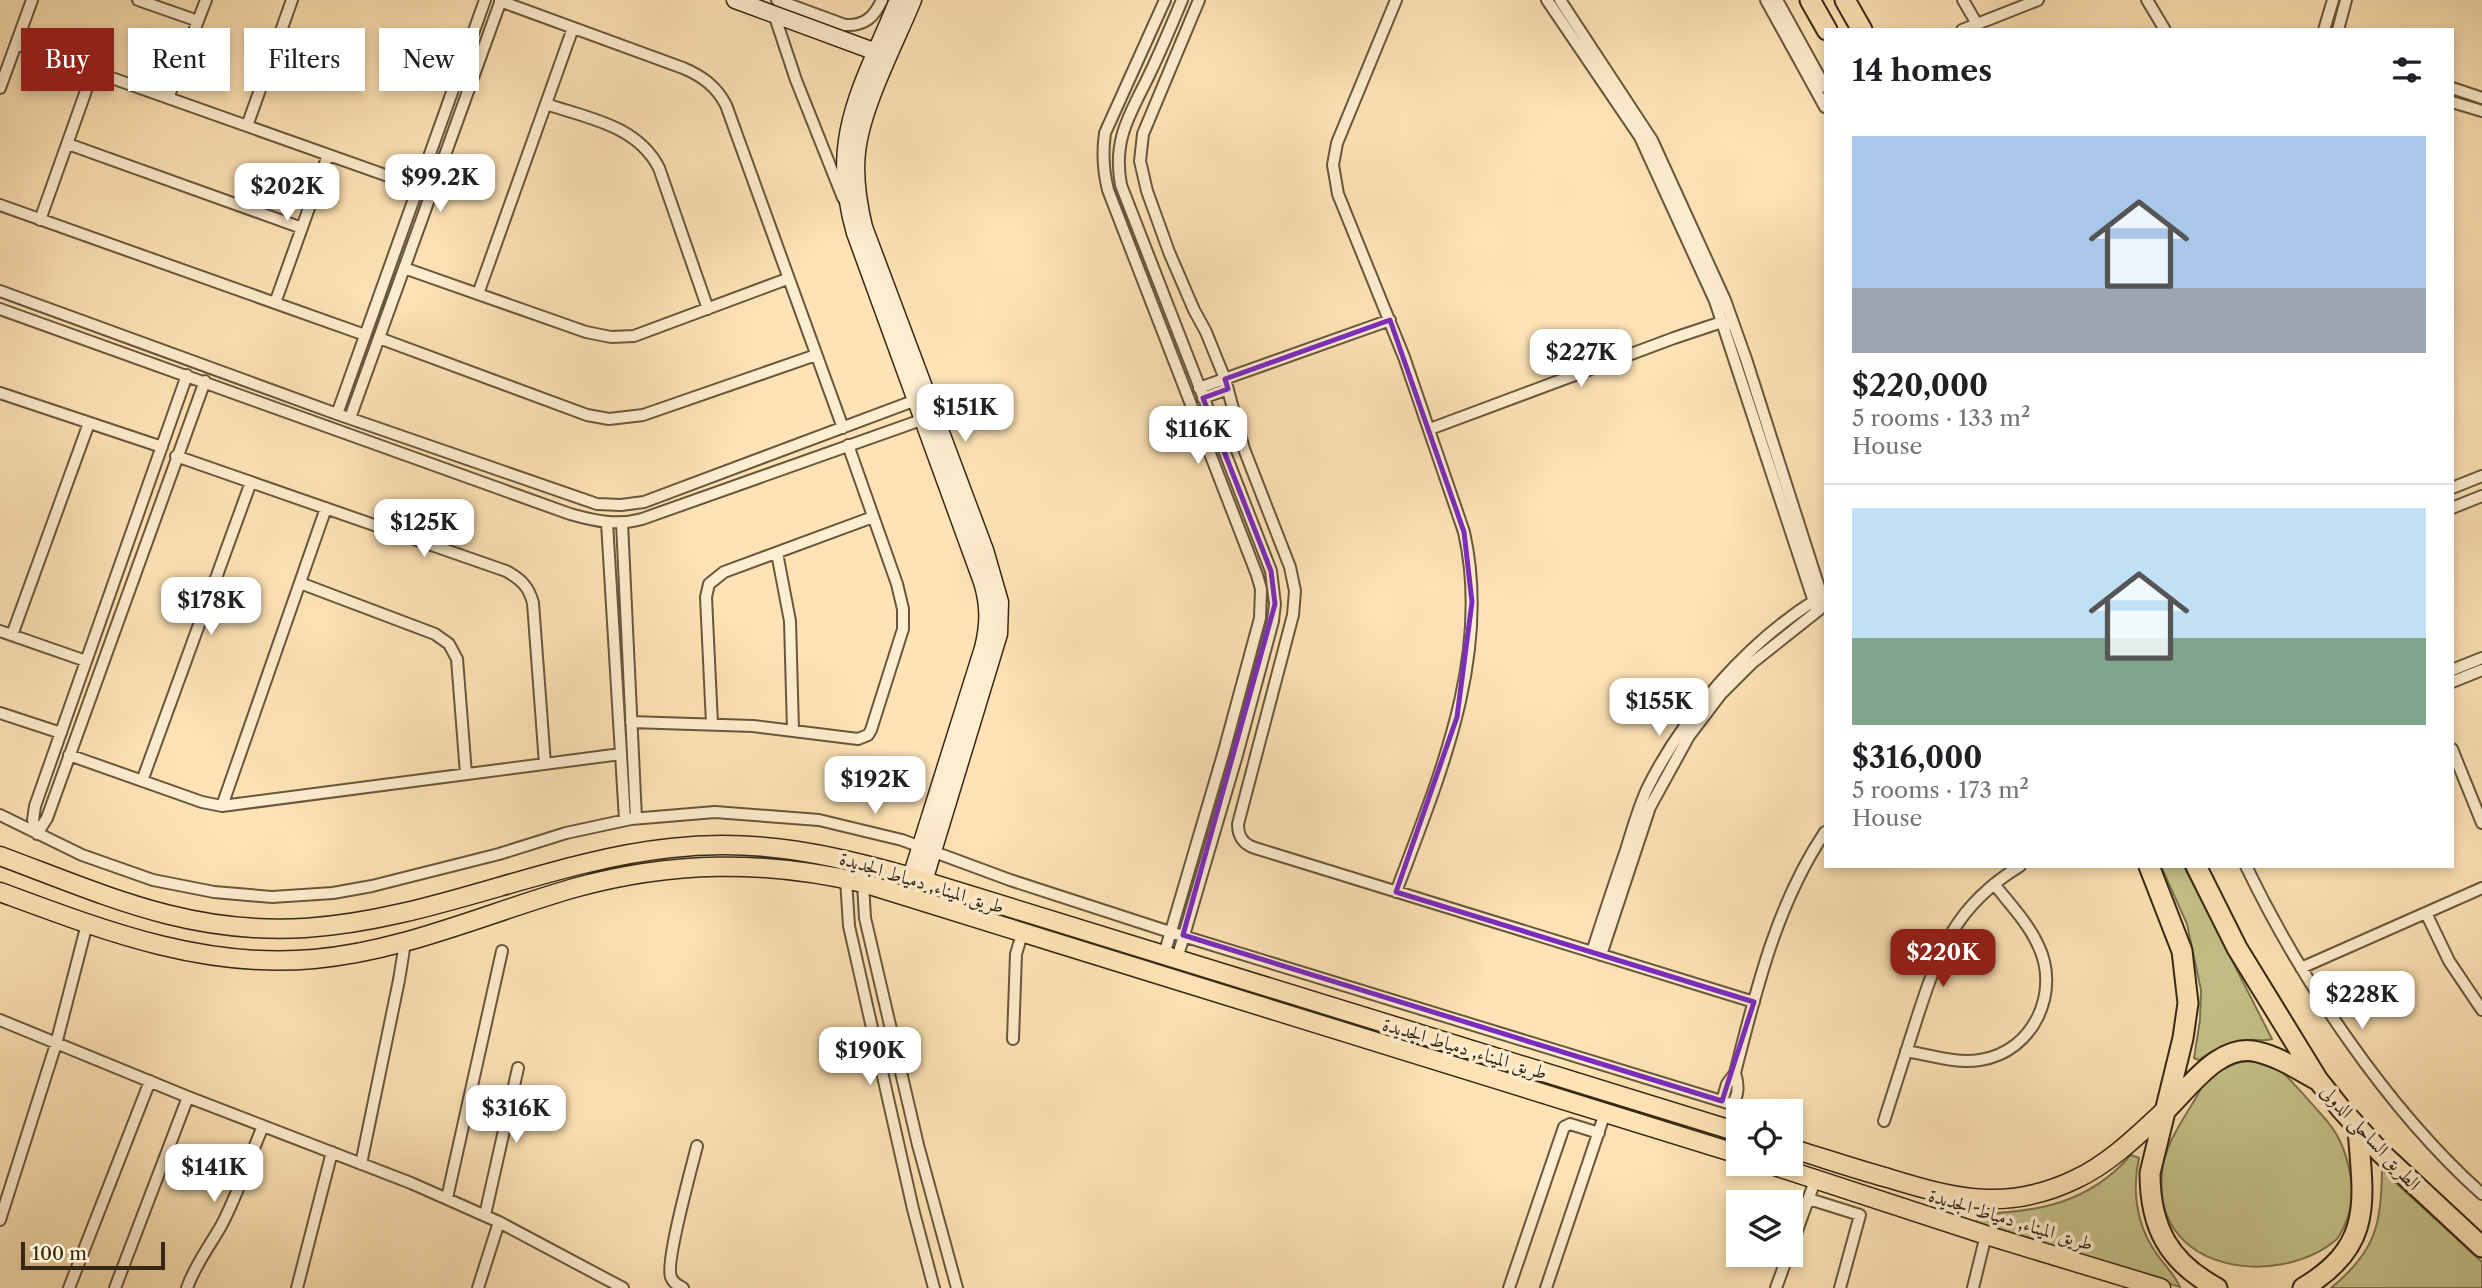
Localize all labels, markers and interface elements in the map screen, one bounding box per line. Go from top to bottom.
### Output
chip: Buy [21,28,114,91]
chip: Rent [128,28,230,91]
chip: Filters [244,28,365,91]
chip: New [379,28,479,91]
icon: filters [2388,51,2426,89]
text: 14 homes [1852,52,1992,89]
pin: $99.2K [383,154,497,214]
text: $99.2K [401,163,479,191]
pin: $202K [238,164,336,223]
text: $202K [250,172,324,200]
icon: home [2076,181,2202,307]
pin: $227K [1532,330,1630,389]
text: $227K [1546,338,1616,366]
text: $220,000 [1852,367,1988,404]
pin: $151K [916,384,1014,444]
text: $151K [933,393,997,421]
text: 5 rooms · 133 m² [1852,404,2030,432]
pin: $116K [1149,406,1247,466]
text: $116K [1165,415,1231,443]
text: House [1852,432,1922,460]
pin: $125K [375,500,473,559]
text: $125K [390,508,458,536]
icon: home [2076,553,2202,679]
pin: $178K [162,578,260,637]
text: $178K [177,586,245,614]
pin: $155K [1610,678,1708,738]
text: $155K [1626,687,1692,715]
text: $316,000 [1852,739,1982,776]
pin: $192K [826,756,924,816]
text: $192K [841,765,909,793]
text: 5 rooms · 173 m² [1852,776,2029,804]
text: House [1852,804,1922,832]
street label: طريق الميناء, دمياط الجديدة [836,846,1007,919]
pin: $220K [1894,930,1992,989]
text: $220K [1906,938,1980,966]
pin: $228K [2313,972,2411,1031]
text: $228K [2326,980,2398,1008]
street label: طريق الميناء, دمياط الجديدة [1379,1012,1550,1085]
pin: $190K [821,1028,919,1087]
text: $190K [835,1036,905,1064]
street label: الطريق الساحلى الدولى [2314,1080,2425,1197]
pin: $316K [467,1086,565,1145]
text: $316K [482,1094,550,1122]
map controls [1726,1099,1803,1267]
button: locate [1726,1099,1803,1176]
pin: $141K [165,1144,263,1204]
text: $141K [181,1153,247,1181]
street label: طريق الميناء, دمياط الجديدة [1925,1183,2096,1256]
button: layers [1726,1190,1803,1267]
scale bar [21,1239,164,1271]
text: 100 m [32,1242,87,1265]

